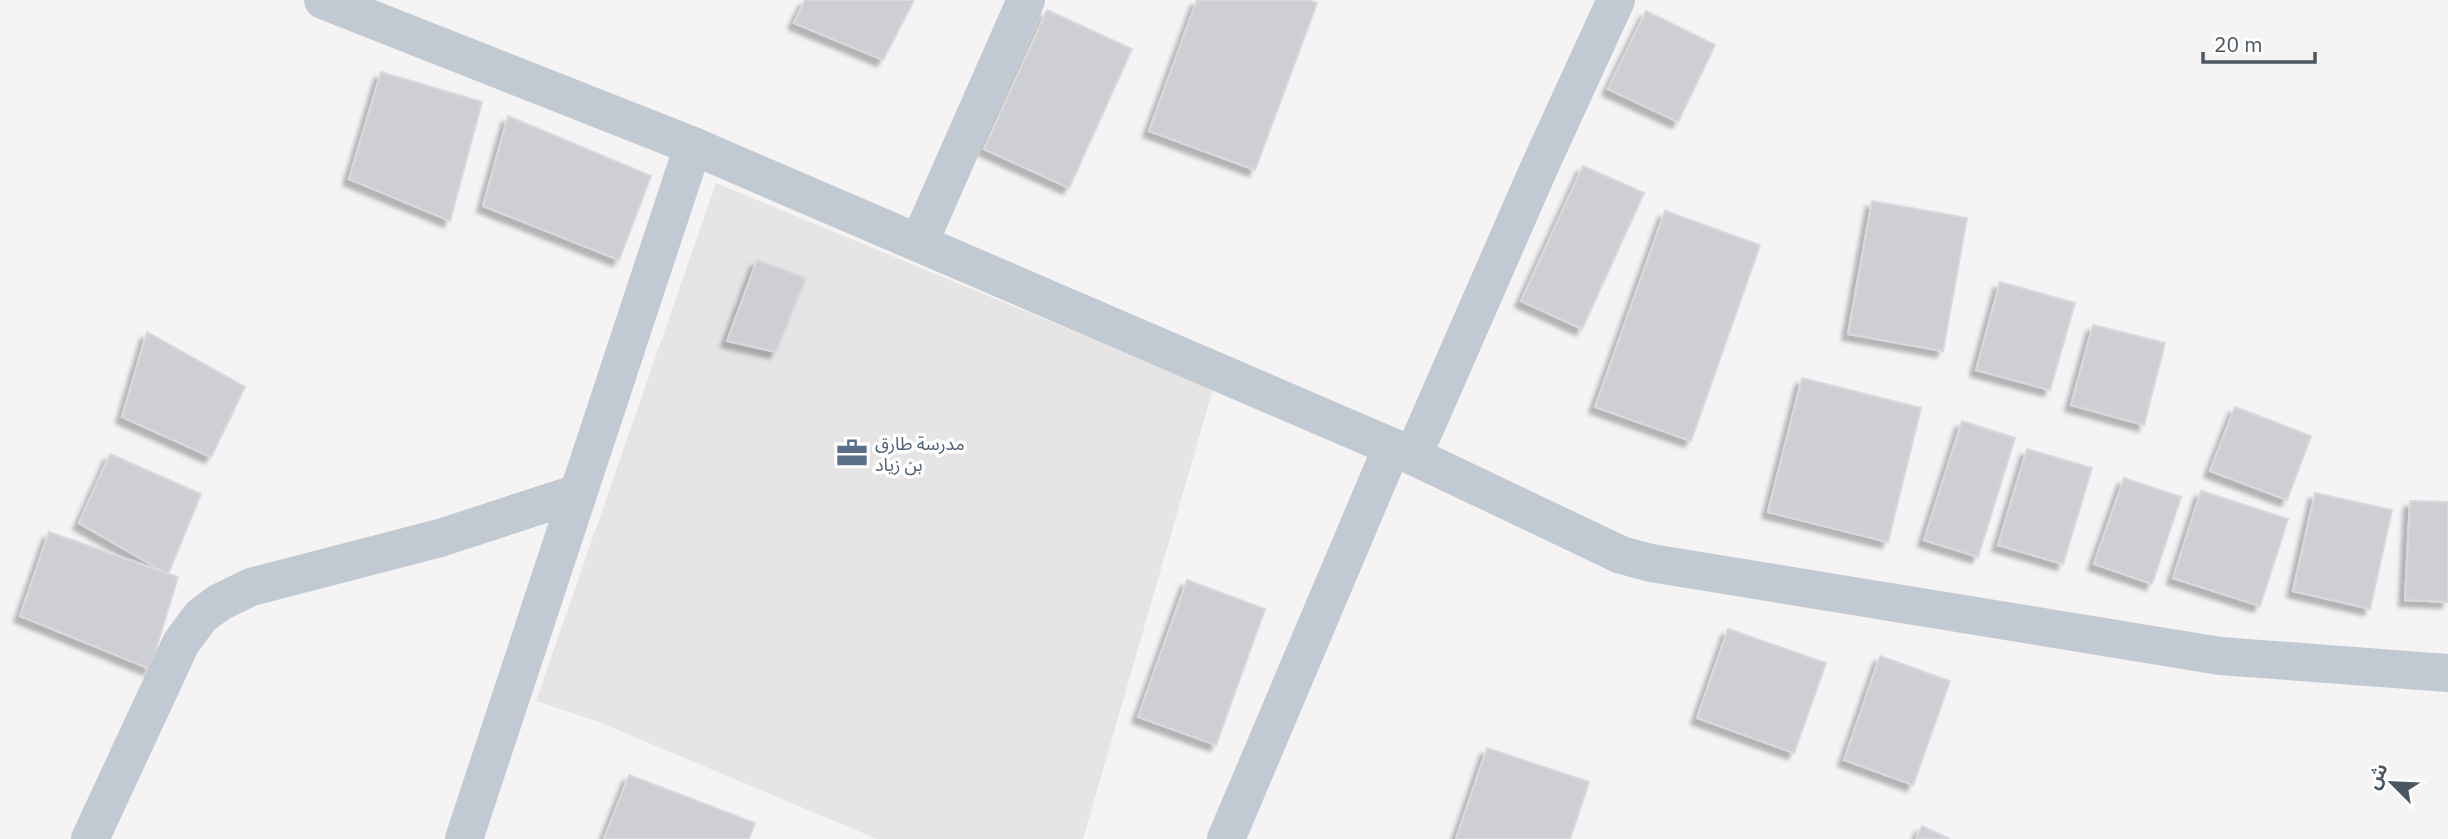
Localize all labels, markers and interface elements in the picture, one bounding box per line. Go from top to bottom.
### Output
scale bar [2203,21,2315,65]
text: 20 m [2214,30,2263,58]
place label: مدرسة طارق بن زياد [875,432,965,476]
office icon: مدرسة طارق بن زياد [835,436,869,470]
north arrow [2357,748,2427,818]
text: ش [2360,759,2393,793]

